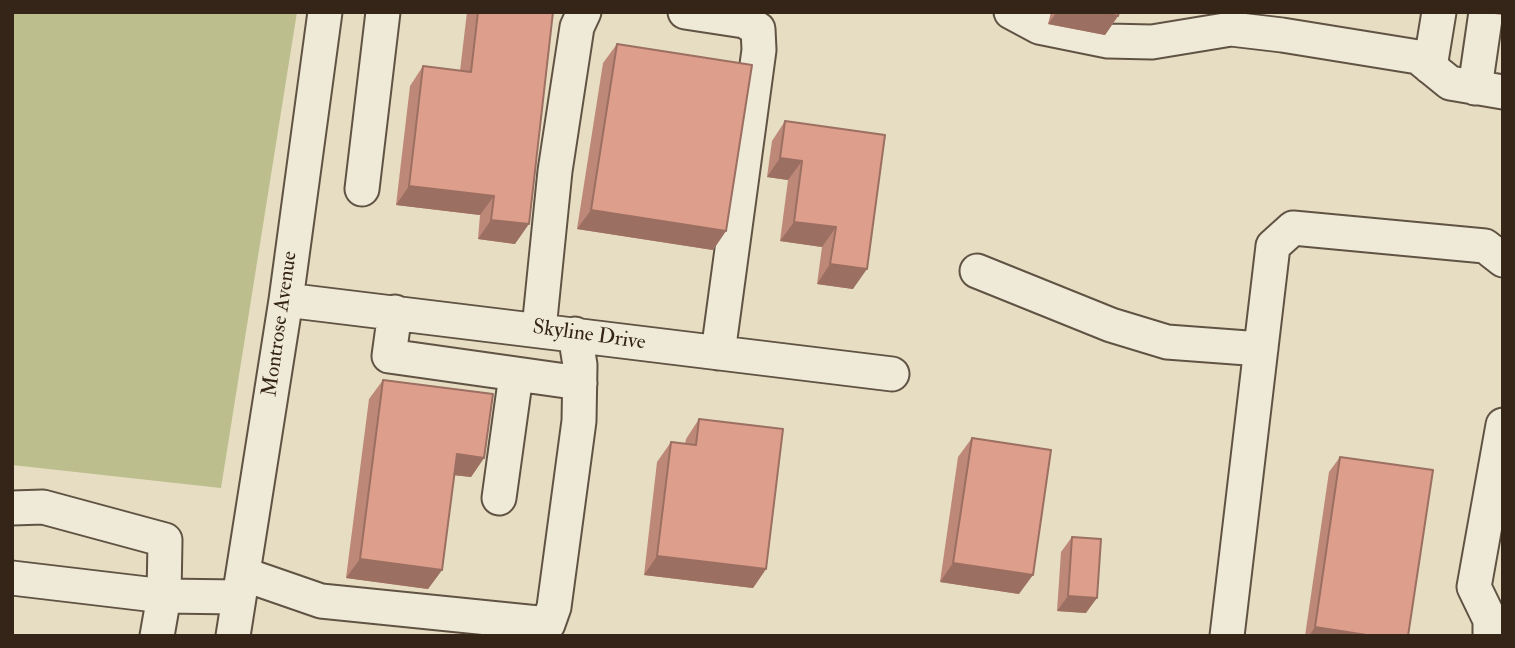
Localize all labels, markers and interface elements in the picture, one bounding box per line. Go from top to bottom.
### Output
street label: Montrose Avenue [258,250,304,398]
street label: Skyline Drive [531,316,647,356]

